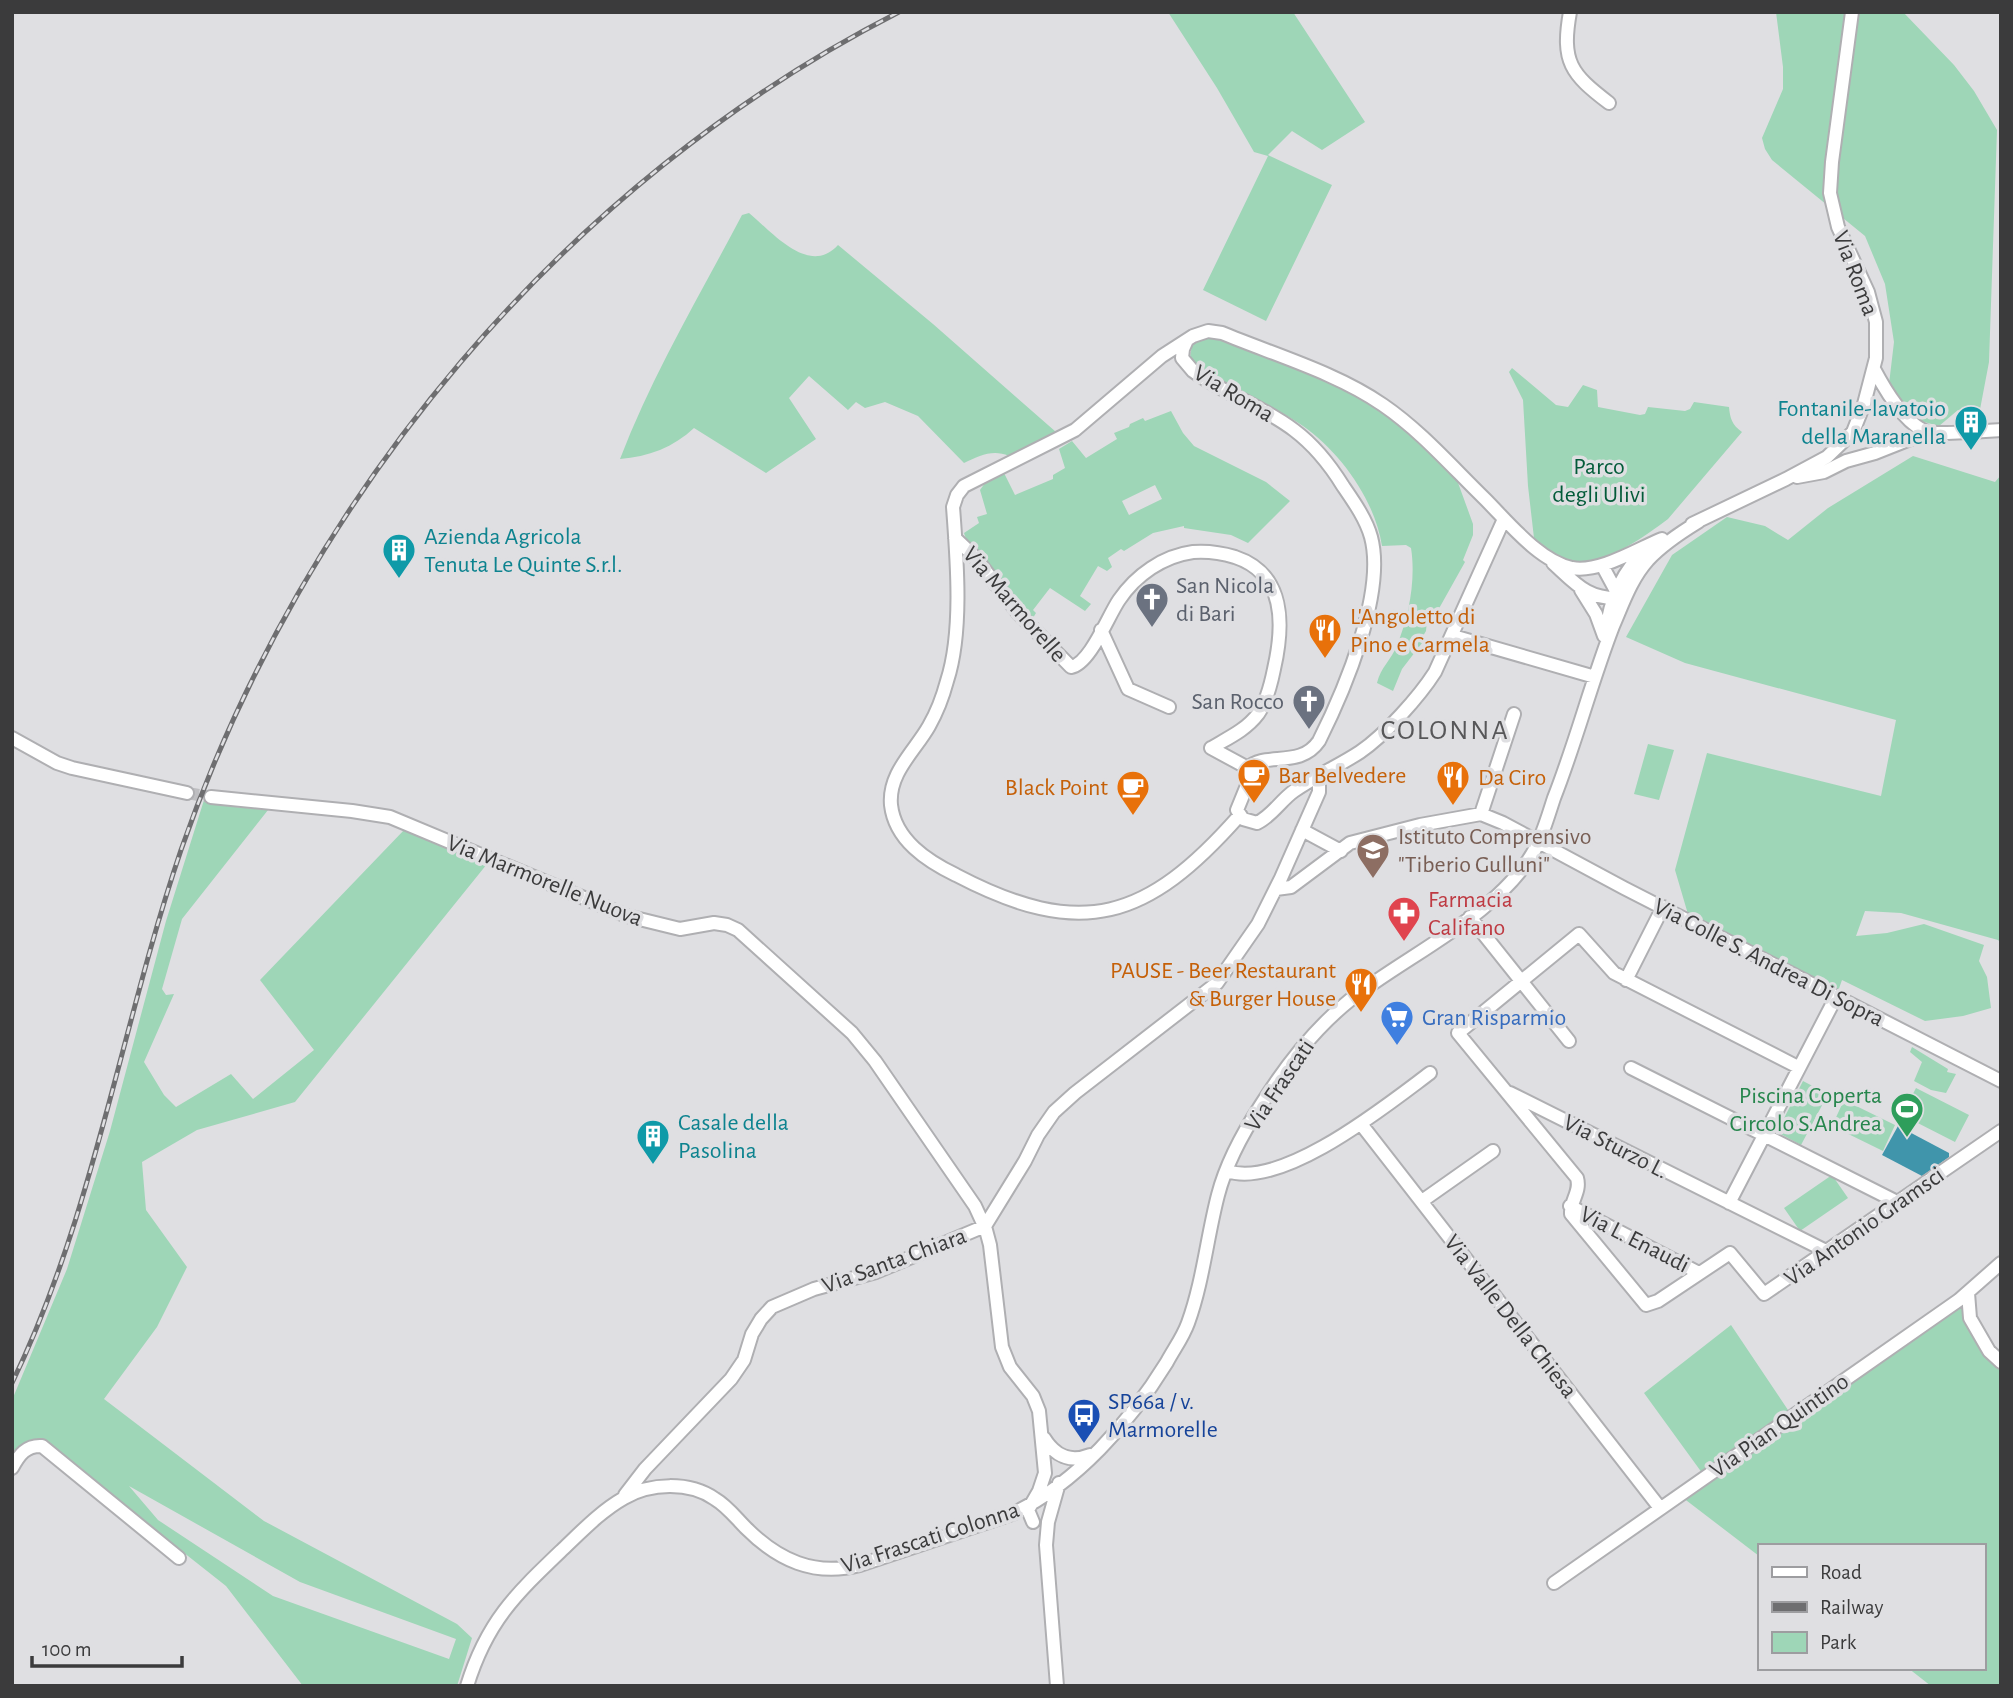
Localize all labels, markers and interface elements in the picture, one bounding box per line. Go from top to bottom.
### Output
street label: Via Roma [1828,228,1882,319]
street label: Via Roma [1189,361,1278,427]
place label: Fontanile-lavatoio della Maranella [1777,397,1946,449]
building icon: Fontanile-lavatoio della Maranella [1952,403,1990,452]
park label: Parco degli Ulivi [1552,455,1646,507]
place label: Azienda Agricola Tenuta Le Quinte S.r.l. [424,525,622,577]
building icon: Azienda Agricola Tenuta Le Quinte S.r.l. [380,531,418,580]
street label: Via Marmorelle [958,542,1071,667]
place label: San Nicola di Bari [1176,574,1274,626]
church icon: San Nicola di Bari [1133,580,1171,629]
place label: L'Angoletto di Pino e Carmela [1350,605,1490,657]
restaurant icon: L'Angoletto di Pino e Carmela [1306,611,1344,660]
church icon: San Rocco [1290,682,1328,731]
place label: San Rocco [1191,690,1284,714]
district label: COLONNA [1380,717,1510,745]
cafe icon: Bar Belvedere [1235,756,1273,805]
restaurant icon: Da Ciro [1434,758,1472,807]
place label: Bar Belvedere [1278,764,1406,788]
place label: Da Ciro [1478,766,1546,790]
cafe icon: Black Point [1114,768,1152,817]
place label: Black Point [1005,776,1108,800]
place label: Istituto Comprensivo "Tiberio Gulluni" [1398,825,1591,877]
street label: Via Marmorelle Nuova [443,831,646,931]
school or university icon: Istituto Comprensivo "Tiberio Gulluni" [1354,831,1392,880]
place label: Farmacia Califano [1428,888,1513,940]
pharmacy icon: Farmacia Califano [1385,894,1423,943]
street label: Via Colle S. Andrea Di Sopra [1649,894,1888,1032]
place label: PAUSE - Beer Restaurant & Burger House [1110,959,1336,1011]
restaurant icon: PAUSE - Beer Restaurant & Burger House [1342,965,1380,1014]
supermarket icon: Gran Risparmio [1378,998,1416,1047]
place label: Gran Risparmio [1422,1006,1566,1030]
street label: Via Frascati [1241,1035,1319,1136]
place label: Piscina Coperta Circolo S.Andrea [1730,1084,1882,1136]
sports icon: Piscina Coperta Circolo S.Andrea [1888,1090,1926,1139]
street label: Via Sturzo L. [1559,1110,1672,1183]
place label: Casale della Pasolina [678,1111,789,1163]
building icon: Casale della Pasolina [634,1117,672,1166]
street label: Via Antonio Gramsci [1780,1163,1949,1291]
street label: Via L. Enaudi [1576,1202,1693,1278]
street label: Via Santa Chiara [819,1224,970,1298]
street label: Via Valle Della Chiesa [1439,1230,1581,1403]
street label: Via Pian Quintino [1706,1369,1853,1482]
place label: SP66a / v. Marmorelle [1108,1390,1218,1442]
bus stop icon: SP66a / v. Marmorelle [1065,1396,1103,1445]
street label: Via Frascati Colonna [838,1498,1022,1578]
legend [1758,1544,1985,1670]
text: Road [1820,1562,1862,1583]
text: Railway [1820,1597,1883,1618]
scale bar [32,1624,182,1668]
text: Park [1820,1632,1857,1653]
text: 100 m [42,1639,92,1660]

